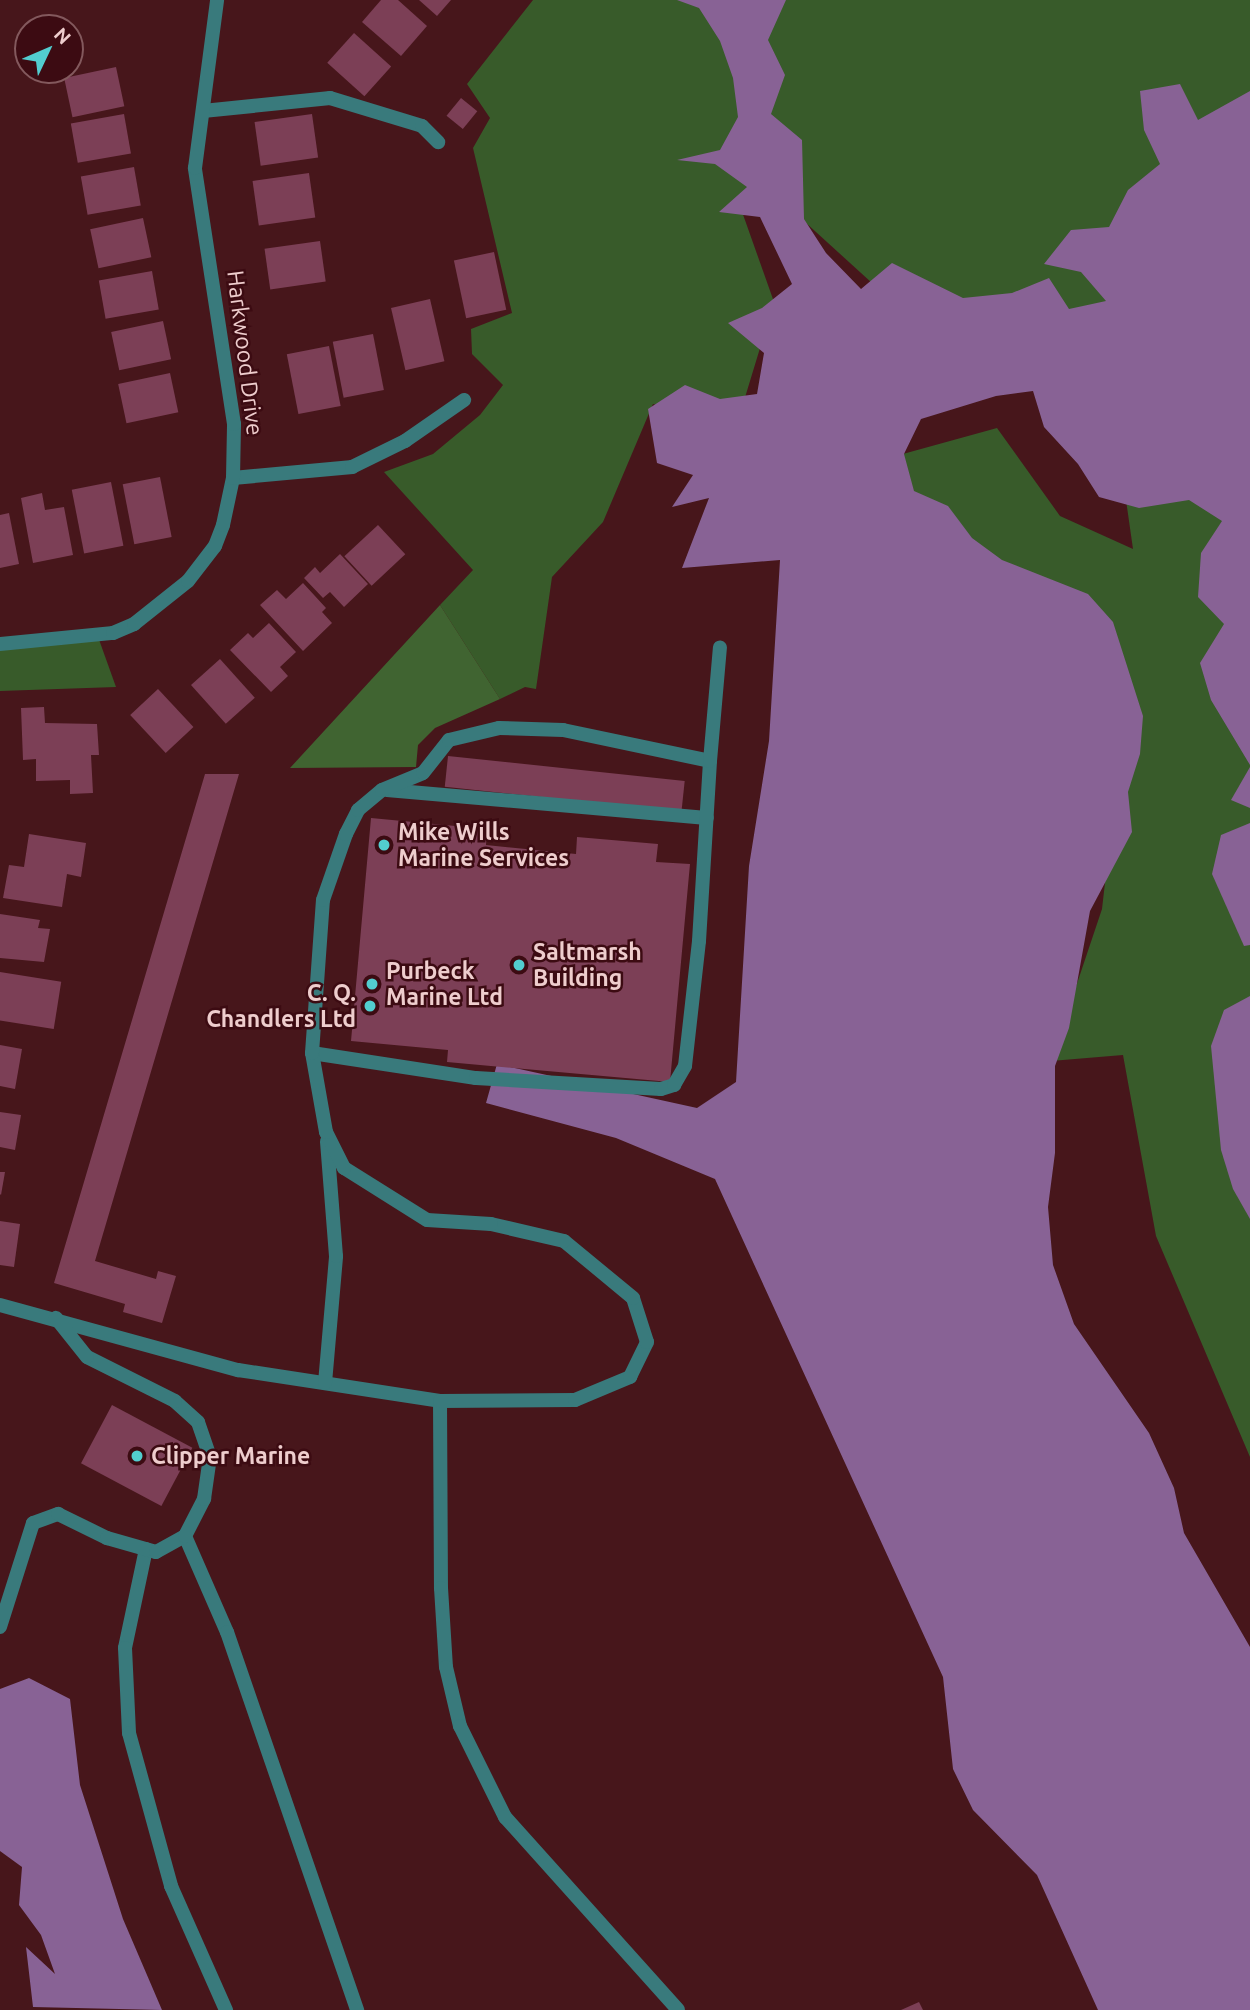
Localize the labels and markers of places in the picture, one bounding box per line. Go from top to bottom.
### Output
place label: Mike Wills Marine Services [398,818,569,872]
marker: Mike Wills Marine Services [376,837,392,853]
place label: Saltmarsh Building [533,938,642,992]
place label: Purbeck Marine Ltd [386,957,503,1011]
marker: Saltmarsh Building [511,957,527,973]
marker: Purbeck Marine Ltd [364,976,380,992]
place label: C. Q. Chandlers Ltd [206,979,356,1033]
marker: C. Q. Chandlers Ltd [362,998,378,1014]
place label: Clipper Marine [151,1442,310,1470]
marker: Clipper Marine [129,1448,145,1464]

